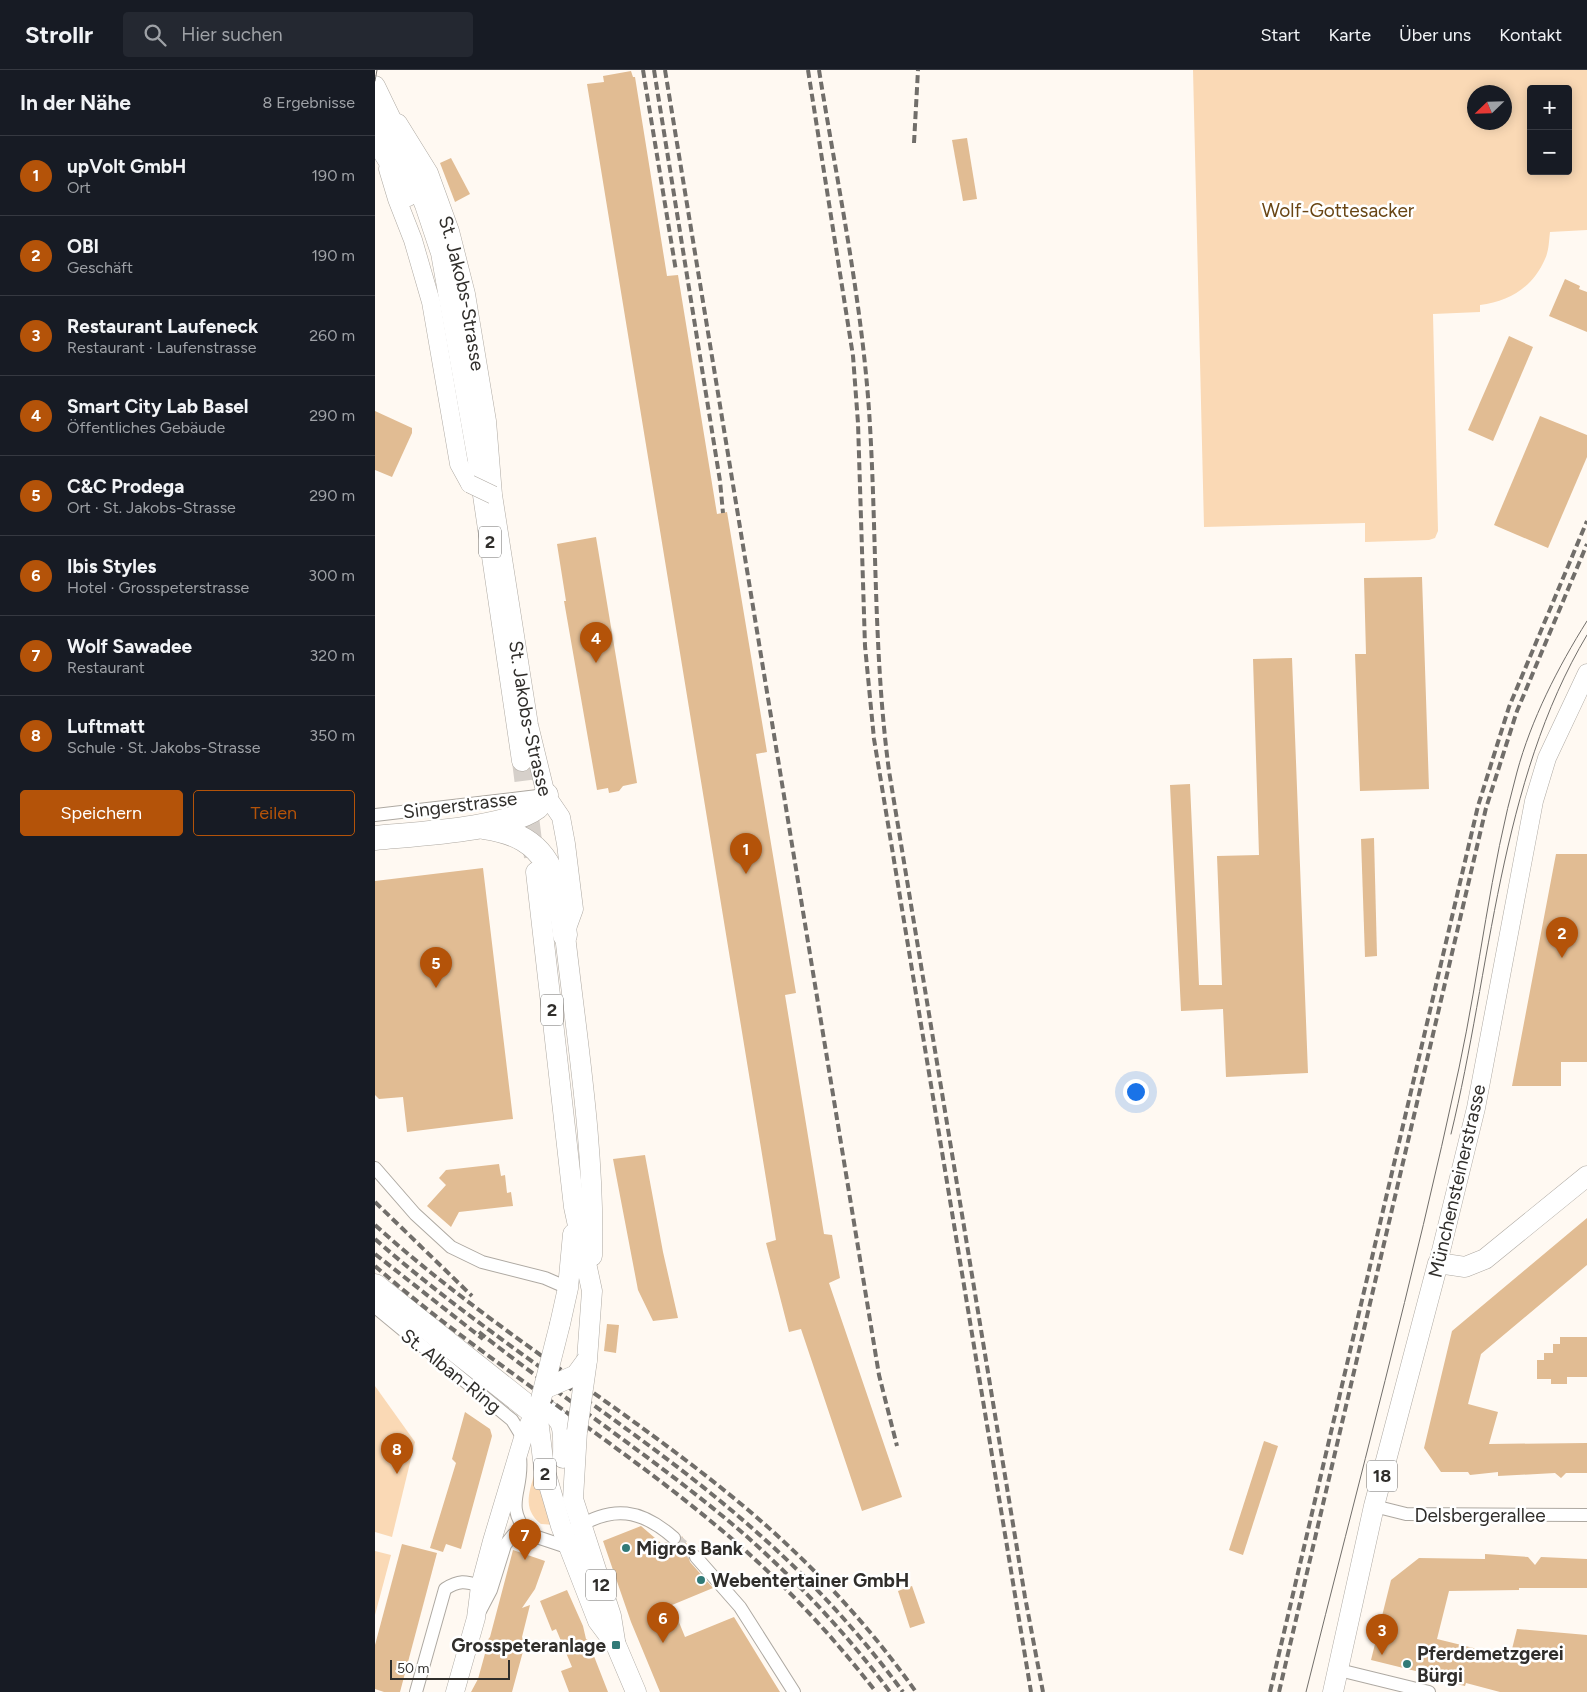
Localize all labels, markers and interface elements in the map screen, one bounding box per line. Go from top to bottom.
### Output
search box [123,12,473,57]
text: Strollr [25,20,93,49]
icon: search [141,21,169,49]
text: Hier suchen [181,23,283,46]
text: Start [1261,24,1300,46]
text: Karte [1328,24,1371,46]
text: Über uns [1399,24,1471,46]
text: Kontakt [1499,24,1562,46]
north arrow [1467,85,1512,130]
map controls [1527,85,1572,175]
button: + [1527,85,1572,130]
text: In der Nähe [20,90,131,115]
text: 8 Ergebnisse [263,93,355,112]
button: − [1527,130,1572,175]
text: upVolt GmbH [67,155,186,178]
text: 1 [33,166,39,185]
text: 190 m [312,166,355,185]
text: Ort [67,178,91,197]
park label: Wolf-Gottesacker [1262,199,1415,222]
street label: St. Jakobs-Strasse [434,212,490,372]
text: OBI [67,235,99,258]
text: 2 [31,246,41,265]
text: 190 m [312,246,355,265]
text: Geschäft [67,258,133,277]
text: Restaurant Laufeneck [67,315,258,338]
text: 3 [32,326,40,345]
text: 260 m [309,326,355,345]
text: Restaurant · Laufenstrasse [67,338,256,357]
text: Smart City Lab Basel [67,395,248,418]
text: 4 [31,406,41,425]
text: 290 m [309,406,355,425]
text: Öffentliches Gebäude [67,418,225,437]
text: C&C Prodega [67,475,184,498]
text: 5 [31,486,41,505]
text: 290 m [309,486,355,505]
text: Ort · St. Jakobs-Strasse [67,498,236,517]
road number: 2 [479,527,501,558]
text: Ibis Styles [67,555,156,578]
text: 6 [31,566,41,585]
text: 300 m [308,566,355,585]
text: Hotel · Grosspeterstrasse [67,578,249,597]
pin: 4 [580,622,612,663]
text: Wolf Sawadee [67,635,192,658]
street label: St. Jakobs-Strasse [504,639,557,798]
text: 7 [32,646,40,665]
text: 320 m [310,646,355,665]
text: Restaurant [67,658,145,677]
text: Luftmatt [67,715,145,738]
text: 8 [31,726,41,745]
text: 350 m [309,726,355,745]
text: Schule · St. Jakobs-Strasse [67,738,261,757]
street label: Singerstrasse [402,787,518,823]
button: Speichern [20,790,183,836]
button: Teilen [193,790,355,836]
pin: 1 [730,833,762,874]
pin: 2 [1546,917,1578,958]
pin: 5 [420,947,452,988]
road number: 2 [541,994,563,1026]
your location [1123,1079,1149,1105]
street label: Münchensteinerstrasse [1424,1082,1490,1280]
street label: St. Alban-Ring [396,1324,506,1418]
pin: 8 [381,1433,413,1474]
road number: 2 [534,1458,556,1490]
road number: 18 [1367,1460,1397,1492]
street label: Delsbergerallee [1414,1504,1546,1527]
pin: 7 [509,1519,541,1560]
place label: Migros Bank [636,1537,744,1560]
marker: Migros Bank [620,1542,632,1554]
place label: Webentertainer GmbH [711,1569,909,1592]
road number: 12 [586,1570,616,1600]
marker: Webentertainer GmbH [695,1574,707,1586]
pin: 6 [647,1602,679,1643]
pin: 3 [1366,1614,1398,1655]
place label: Grosspeteranlage [451,1634,606,1657]
marker: Grosspeteranlage [610,1639,622,1651]
place label: Pferdemetzgerei Bürgi [1417,1642,1564,1687]
scale bar [390,1657,510,1680]
marker: Pferdemetzgerei Bürgi [1401,1658,1413,1670]
text: 50 m [397,1660,429,1677]

